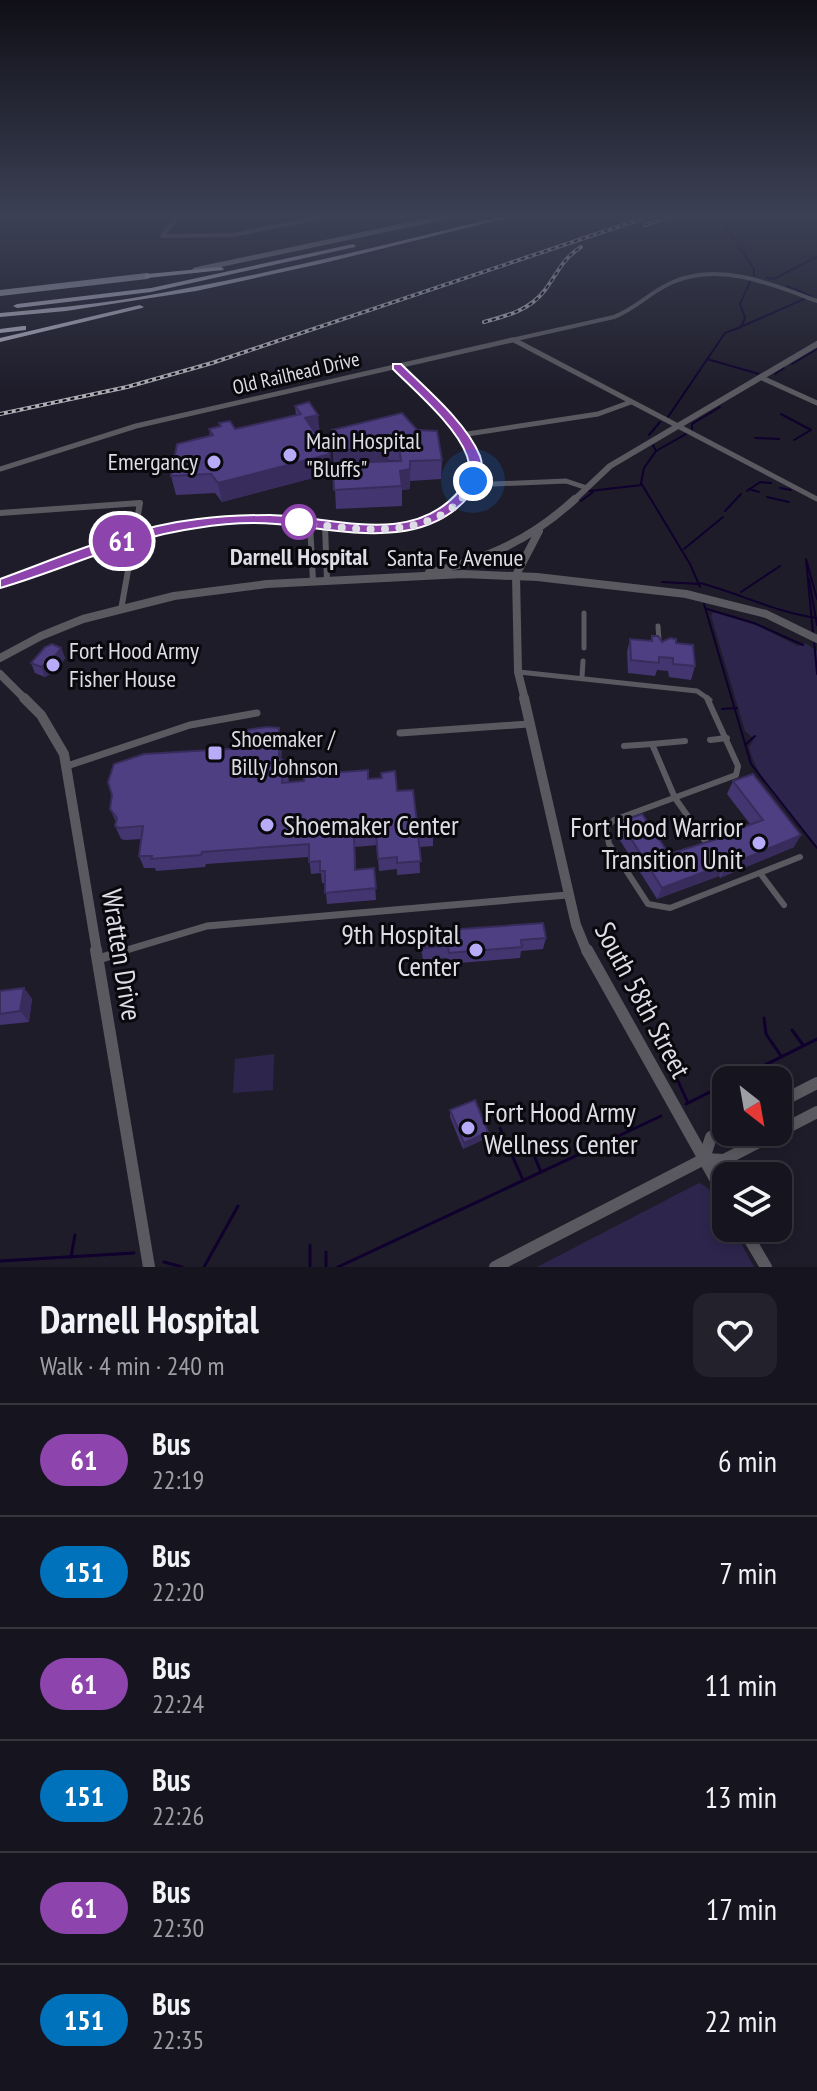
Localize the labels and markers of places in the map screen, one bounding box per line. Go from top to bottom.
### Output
place label: Main Hospital "Bluffs" [306,425,421,484]
place label: Emergancy [108,446,198,477]
marker: Main Hospital "Bluffs" [281,446,299,464]
marker: Emergancy [205,453,223,471]
marker: Darnell Hospital [282,505,316,539]
place label: Darnell Hospital [230,541,368,572]
place label: Fort Hood Army Fisher House [69,635,199,694]
marker: Fort Hood Army Fisher House [44,656,62,674]
place label: Shoemaker / Billy Johnson [231,723,338,782]
marker: Shoemaker / Billy Johnson [206,744,224,762]
place label: Shoemaker Center [283,806,459,843]
place label: Fort Hood Warrior Transition Unit [570,808,743,877]
marker: Shoemaker Center [258,816,276,834]
marker: Fort Hood Warrior Transition Unit [750,834,768,852]
place label: 9th Hospital Center [341,915,460,984]
marker: 9th Hospital Center [467,941,485,959]
place label: Fort Hood Army Wellness Center [484,1093,638,1162]
marker: Fort Hood Army Wellness Center [459,1119,477,1137]

